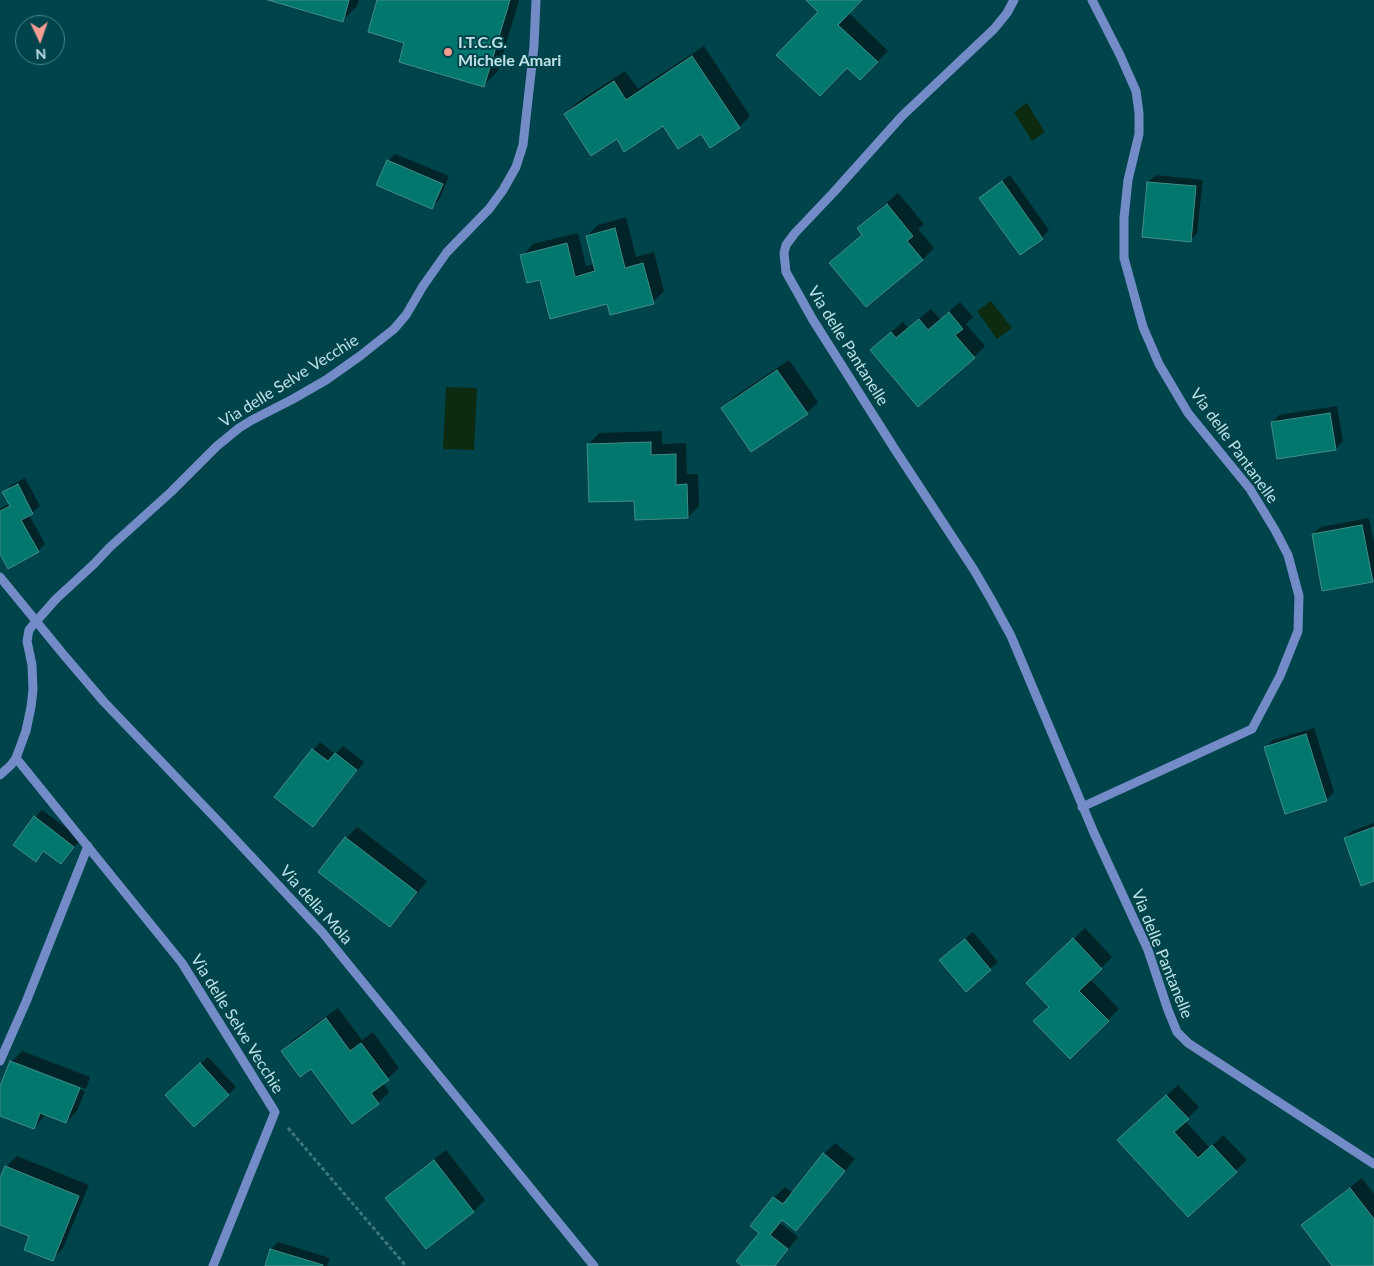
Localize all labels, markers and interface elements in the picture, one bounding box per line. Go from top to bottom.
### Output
north arrow [15,15,65,65]
place label: I.T.C.G. Michele Amari [458,33,561,71]
text: N [35,46,47,63]
marker: I.T.C.G. Michele Amari [442,46,454,58]
street label: Via delle Pantanelle [803,283,893,409]
street label: Via delle Selve Vecchie [216,330,362,432]
street label: Via delle Pantanelle [1186,385,1282,507]
street label: Via della Mola [276,862,356,948]
street label: Via delle Pantanelle [1127,887,1197,1021]
street label: Via delle Selve Vecchie [186,951,288,1097]

